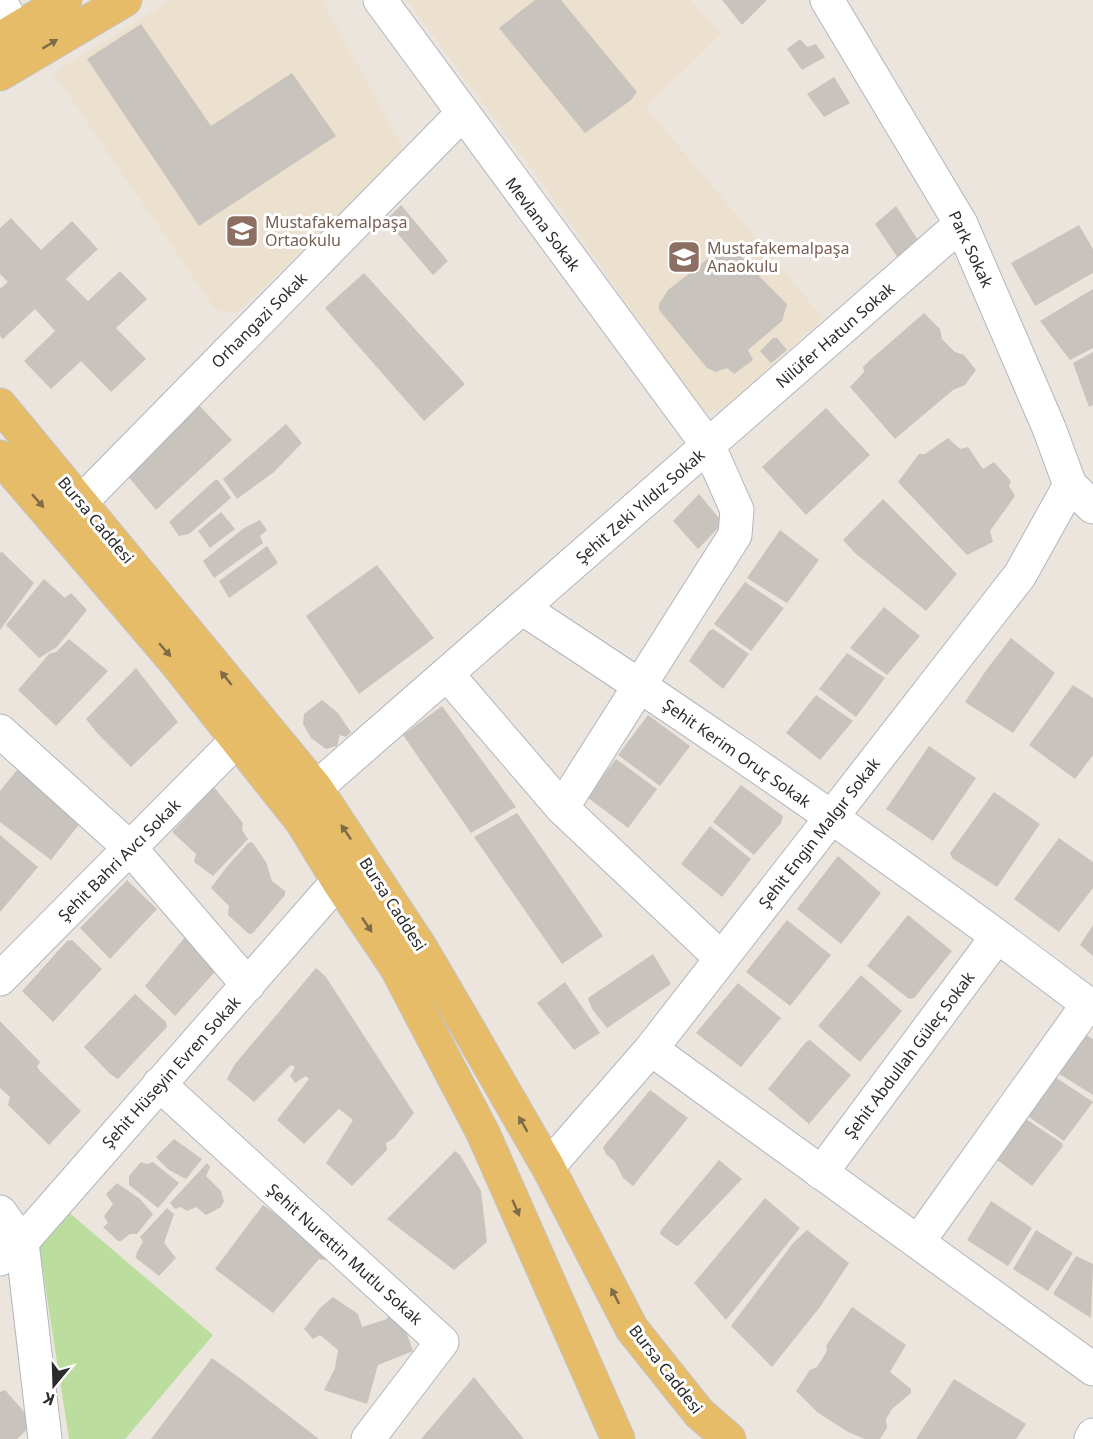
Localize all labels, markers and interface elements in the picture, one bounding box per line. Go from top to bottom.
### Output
one-way arrow [42,39,58,50]
street label: Mevlana Sokak [501,173,586,276]
street label: Park Sokak [944,207,999,291]
place label: Mustafakemalpaşa Ortaokulu [265,211,407,251]
school or university icon: Mustafakemalpaşa Ortaokulu [224,213,260,249]
place label: Mustafakemalpaşa Anaokulu [707,237,849,277]
school or university icon: Mustafakemalpaşa Anaokulu [666,239,702,275]
street label: Orhangazi Sokak [206,267,312,373]
street label: Nilüfer Hatun Sokak [771,277,899,393]
street label: Şehit Zeki Yıldız Sokak [571,444,710,568]
street label: Bursa Caddesi [53,472,139,568]
one-way arrow [31,493,44,508]
one-way arrow [158,642,171,657]
one-way arrow [220,670,233,686]
street label: Şehit Kerim Oruç Sokak [659,694,816,813]
street label: Şehit Engin Malgır Sokak [753,753,885,913]
street label: Şehit Bahri Avcı Sokak [53,794,185,926]
one-way arrow [341,824,352,840]
street label: Bursa Caddesi [355,853,431,955]
one-way arrow [361,916,373,932]
street label: Şehit Abdullah Güleç Sokak [839,967,979,1143]
street label: Şehit Hüseyin Evren Sokak [97,991,245,1153]
one-way arrow [518,1116,529,1132]
street label: Şehit Nurettin Mutlu Sokak [263,1178,428,1330]
one-way arrow [511,1200,521,1218]
one-way arrow [610,1287,620,1304]
street label: Bursa Caddesi [624,1320,708,1418]
north arrow [24,1355,84,1415]
text: K [40,1387,58,1411]

